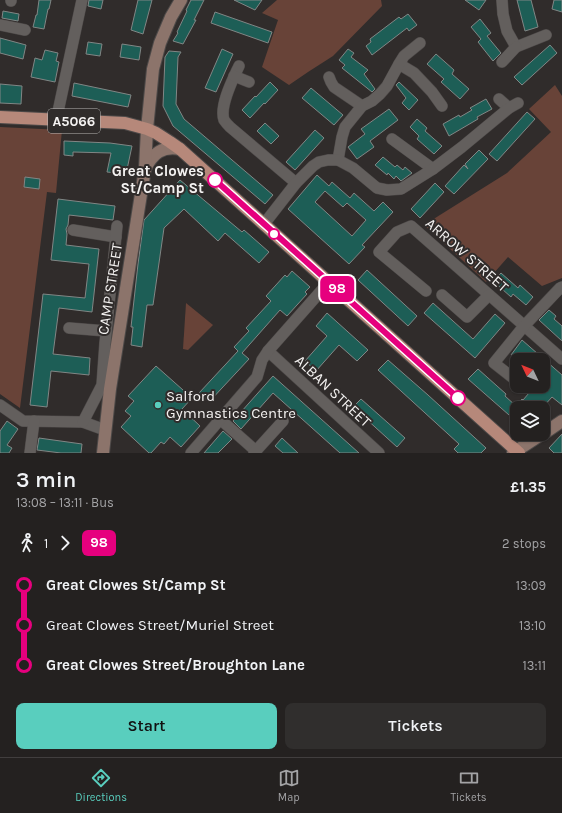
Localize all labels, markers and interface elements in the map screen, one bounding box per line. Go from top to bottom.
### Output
road number: A5066 [48,109,100,133]
place label: Great Clowes St/Camp St [112,162,204,197]
marker: Great Clowes St/Camp St [207,172,223,188]
street label: ARROW STREET [422,214,512,296]
unlabelled marker [268,228,280,240]
street label: CAMP STREET [94,241,126,336]
line badge: 98 [319,276,355,302]
text: 98 [328,280,346,297]
street label: ALBAN STREET [291,351,375,431]
north arrow [510,353,550,393]
map controls [510,353,550,441]
place label: Salford Gymnastics Centre [166,387,296,422]
unlabelled marker [450,390,466,406]
marker: Salford Gymnastics Centre [153,400,163,410]
button: layers [510,401,550,441]
text: 3 min [16,467,76,493]
text: £1.35 [510,478,546,496]
text: 13:08 – 13:11 · Bus [16,495,114,510]
icon: walk [16,532,38,554]
icon: forward [54,532,76,554]
text: 98 [90,534,108,551]
text: 1 [44,536,48,551]
text: 2 stops [502,536,546,551]
text: Great Clowes St/Camp St [46,576,226,594]
text: 13:09 [516,578,546,593]
text: Great Clowes Street/Muriel Street [46,616,274,634]
text: 13:10 [519,618,546,633]
text: Great Clowes Street/Broughton Lane [46,656,305,674]
text: 13:11 [522,658,546,673]
button: Start [16,703,277,749]
button: Tickets [285,703,546,749]
tab: Directions [75,767,127,804]
tab: Map [278,767,300,804]
tab: Tickets [450,767,487,804]

